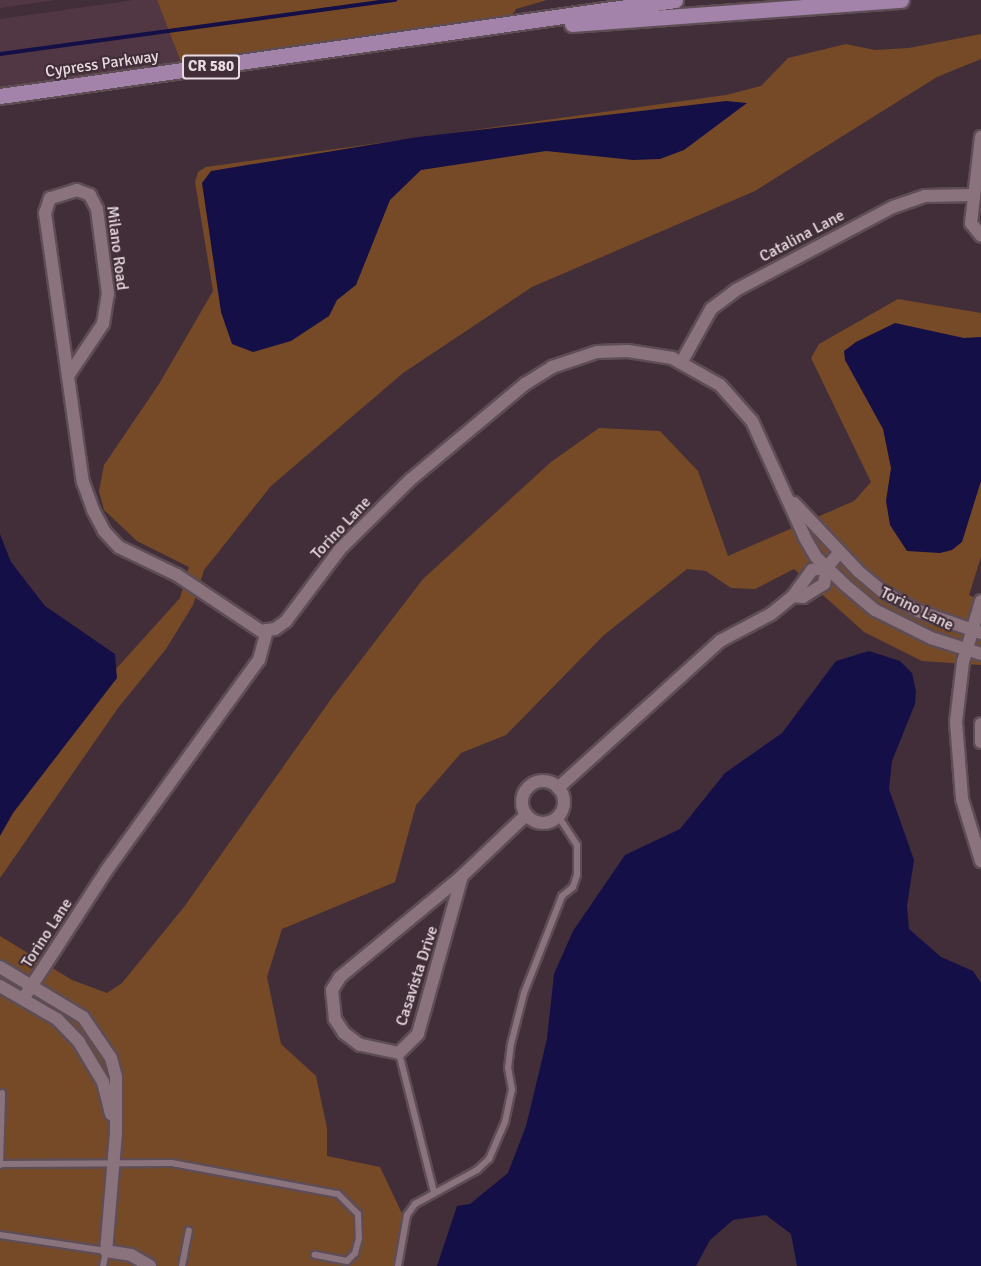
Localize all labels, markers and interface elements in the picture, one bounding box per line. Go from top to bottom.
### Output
street label: Cypress Parkway [44,47,160,81]
road number: CR 580 [181,55,241,79]
street label: Milano Road [102,205,132,291]
street label: Catalina Lane [756,206,848,266]
street label: Torino Lane [307,493,375,563]
street label: Torino Lane [877,583,957,635]
street label: Torino Lane [17,895,77,971]
street label: Casavista Drive [392,924,442,1028]

